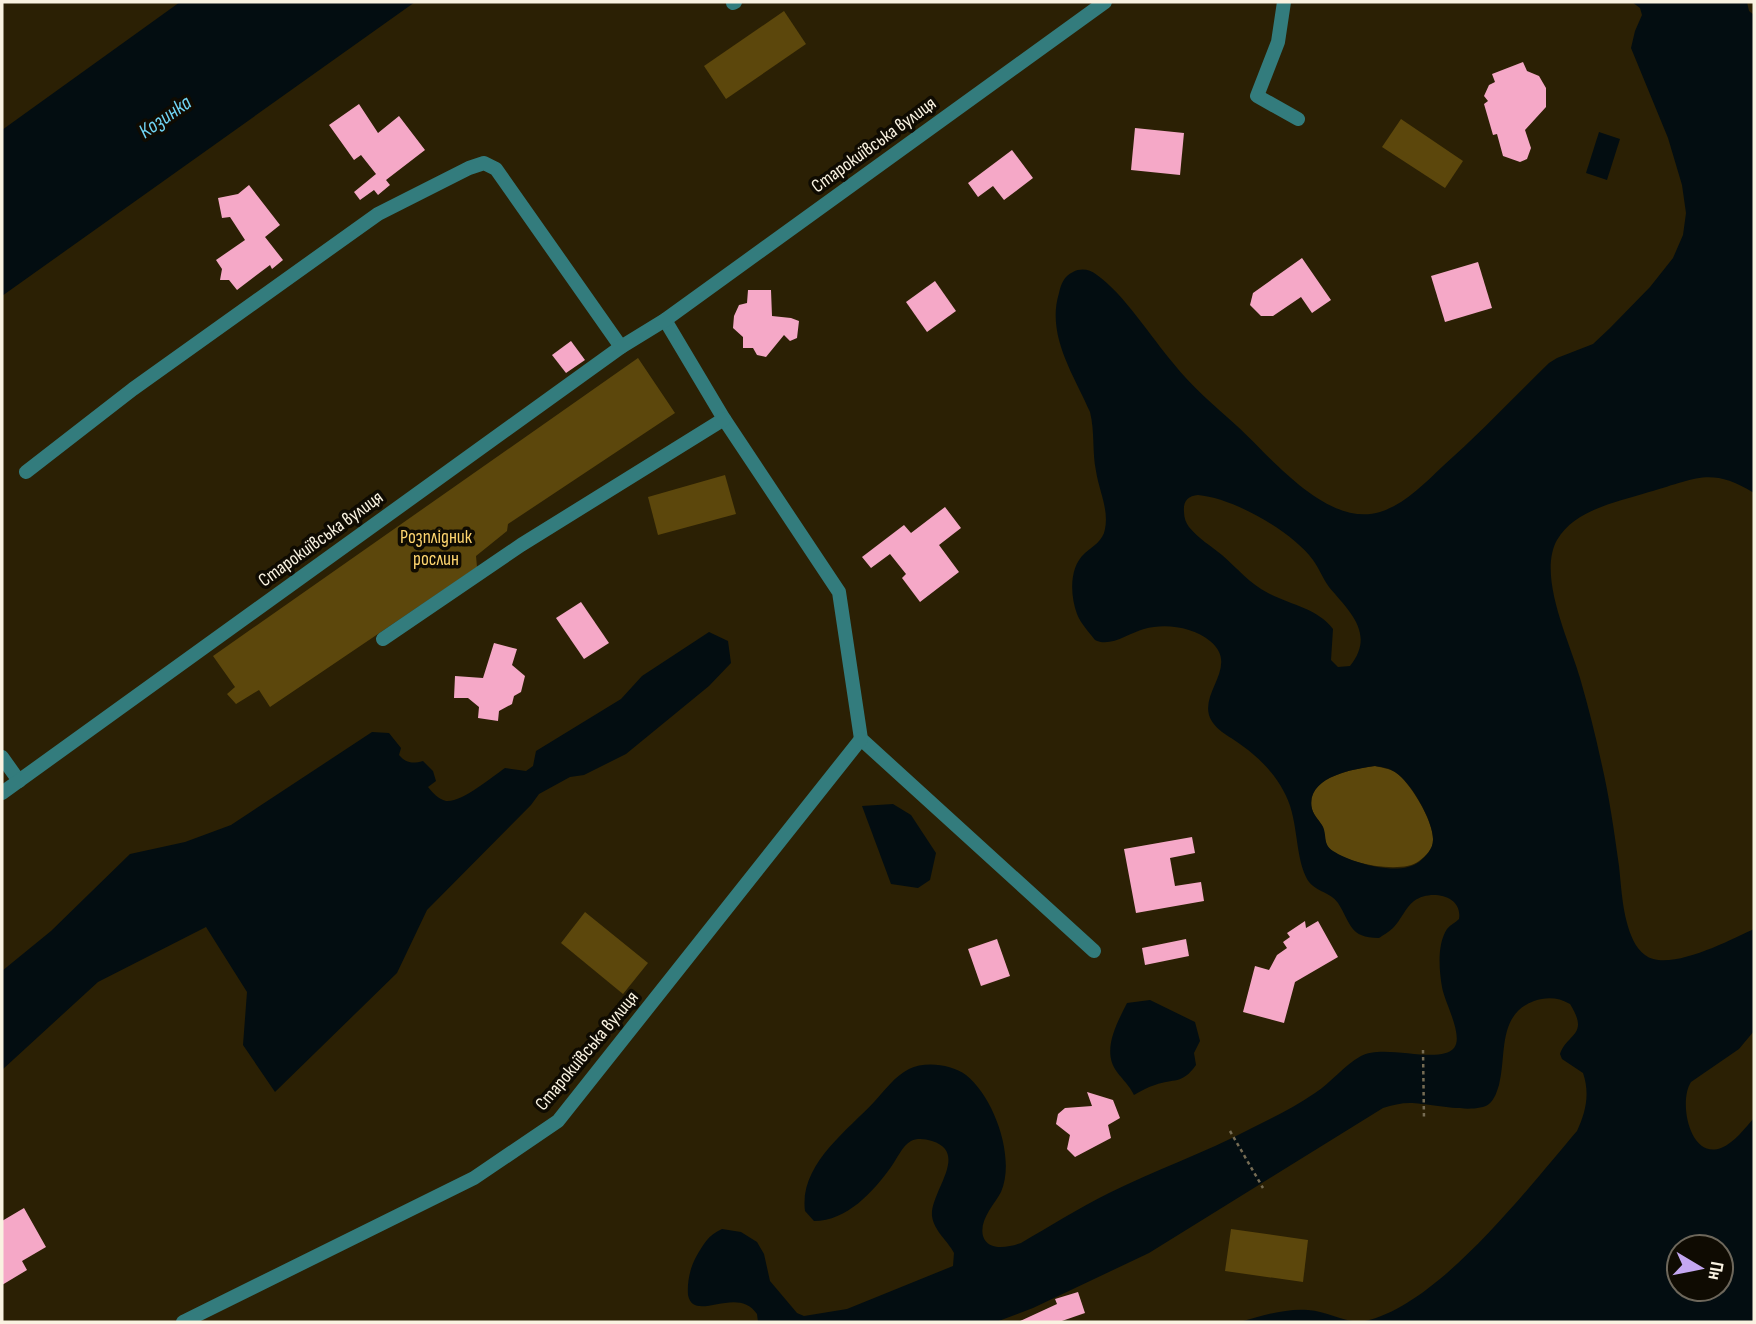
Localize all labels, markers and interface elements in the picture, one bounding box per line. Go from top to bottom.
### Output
water label: Козинка [134,90,196,144]
street label: Старокиївська вулиця [807,92,941,198]
street label: Старокиївська вулиця [254,486,388,592]
park label: Розплідник рослин [400,526,473,571]
street label: Старокиївська вулиця [530,987,644,1115]
north arrow [1665,1233,1735,1303]
text: Пн [1702,1260,1728,1282]

